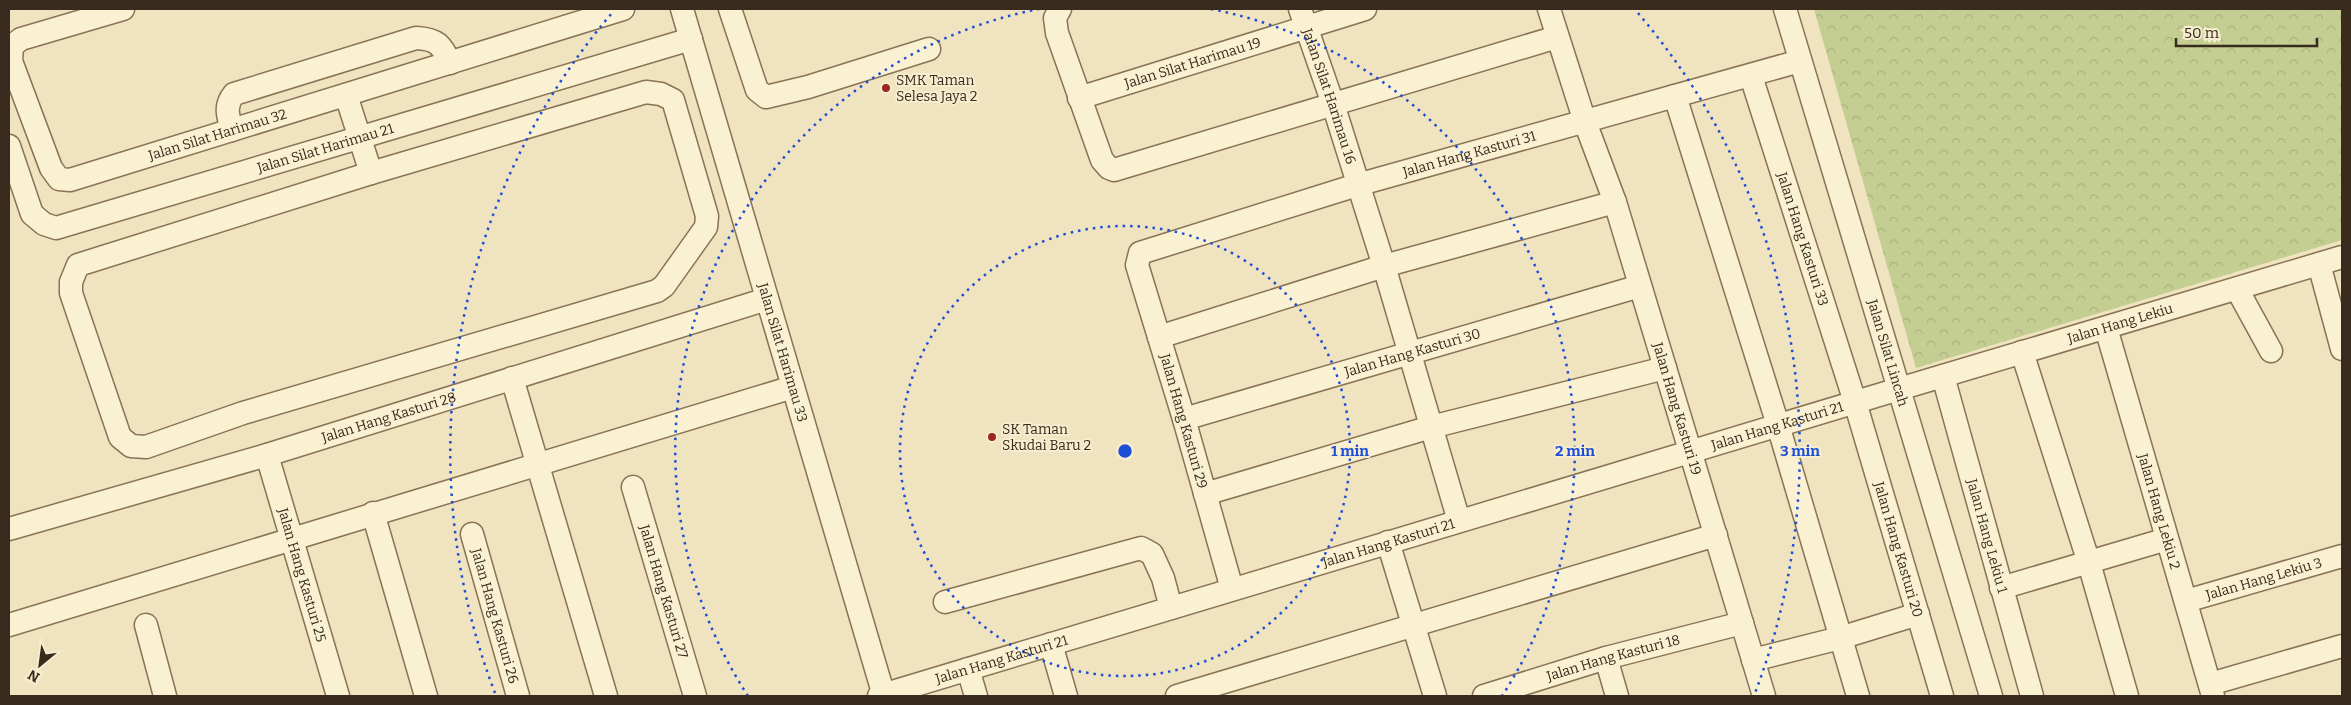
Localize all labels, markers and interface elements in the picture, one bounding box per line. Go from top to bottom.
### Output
scale bar [2176,15,2317,47]
text: 50 m [2184,24,2220,42]
street label: Jalan Silat Harimau 16 [1298,25,1359,166]
street label: Jalan Silat Harimau 19 [1121,34,1263,93]
place label: SMK Taman Selesa Jaya 2 [896,72,977,105]
marker: SMK Taman Selesa Jaya 2 [880,82,892,94]
street label: Jalan Silat Harimau 32 [145,106,289,165]
street label: Jalan Silat Harimau 21 [254,120,396,177]
street label: Jalan Hang Kasturi 31 [1400,127,1538,181]
street label: Jalan Hang Kasturi 33 [1773,169,1832,308]
street label: Jalan Silat Harimau 33 [754,280,811,424]
street label: Jalan Silat Lincah [1863,297,1912,409]
street label: Jalan Hang Lekiu [2065,300,2175,348]
street label: Jalan Hang Kasturi 30 [1342,325,1483,381]
street label: Jalan Hang Kasturi 19 [1649,340,1705,477]
street label: Jalan Hang Kasturi 29 [1156,351,1211,490]
street label: Jalan Hang Kasturi 28 [319,389,458,447]
street label: Jalan Hang Kasturi 21 [1708,398,1846,454]
place label: SK Taman Skudai Baru 2 [1002,421,1091,454]
marker: SK Taman Skudai Baru 2 [986,431,998,443]
centre of rings [1116,442,1134,460]
text: 1 min [1331,442,1369,460]
text: 2 min [1555,442,1595,460]
text: 3 min [1780,442,1820,460]
street label: Jalan Hang Lekiu 2 [2134,451,2184,571]
street label: Jalan Hang Lekiu 1 [1963,476,2011,595]
street label: Jalan Hang Kasturi 20 [1870,479,1926,619]
street label: Jalan Hang Kasturi 25 [274,505,330,644]
street label: Jalan Hang Kasturi 21 [1320,515,1457,571]
street label: Jalan Hang Kasturi 27 [635,522,691,660]
street label: Jalan Hang Kasturi 26 [467,545,522,685]
street label: Jalan Hang Lekiu 3 [2203,554,2324,604]
street label: Jalan Hang Kasturi 18 [1544,631,1682,685]
street label: Jalan Hang Kasturi 21 [933,632,1070,688]
north arrow [15,640,65,690]
text: N [25,666,43,686]

